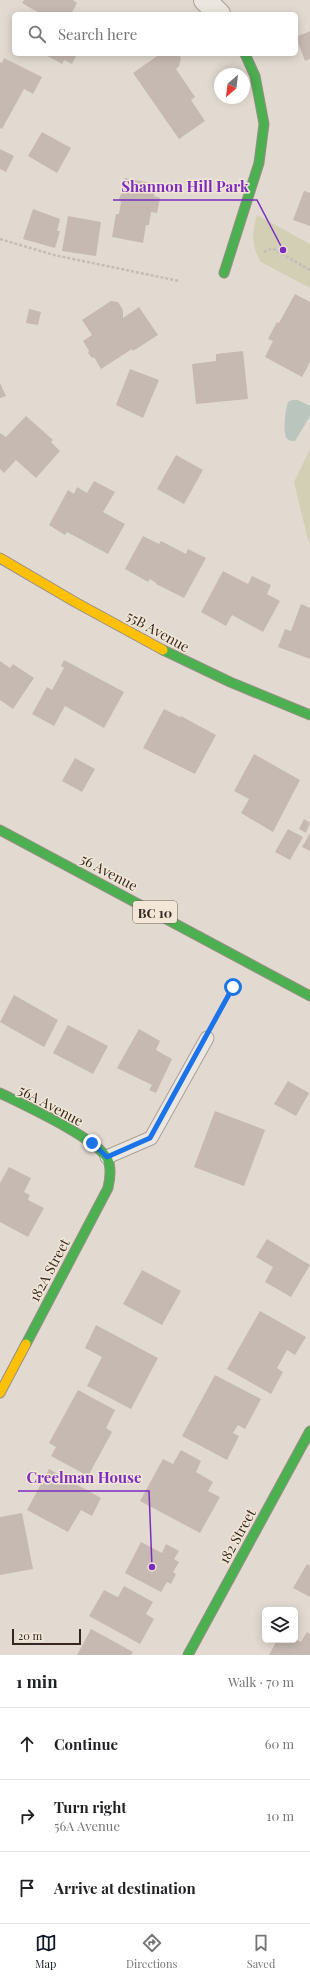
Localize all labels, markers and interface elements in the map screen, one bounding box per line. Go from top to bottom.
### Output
search box [12,12,298,56]
icon: search [26,23,48,45]
text: Search here [58,24,137,44]
north arrow [214,68,250,104]
callout: Shannon Hill Park [113,173,257,200]
text: Shannon Hill Park [121,176,249,196]
street label: 55B Avenue [123,606,193,656]
street label: 56 Avenue [77,849,141,895]
road number: BC 10 [133,901,177,923]
route start [224,978,242,996]
street label: 56A Avenue [15,1080,87,1130]
route end [83,1134,101,1152]
street label: 182A Street [24,1234,74,1305]
callout: Creelman House [18,1464,149,1491]
text: Creelman House [27,1467,142,1487]
street label: 182 Street [214,1504,260,1567]
map controls [262,1607,298,1643]
button: layers [262,1607,298,1643]
scale bar [12,1627,81,1646]
text: 20 m [18,1628,42,1643]
text: 1 min [16,1670,58,1692]
text: Walk · 70 m [228,1673,294,1690]
icon: ahead [16,1733,38,1755]
text: Continue [54,1734,118,1754]
text: 60 m [265,1735,294,1752]
text: Turn right [54,1797,127,1817]
icon: right [16,1805,38,1827]
text: 10 m [267,1807,294,1824]
text: 56A Avenue [54,1817,120,1834]
icon: arrive [16,1877,38,1899]
text: Arrive at destination [54,1878,196,1898]
tab: Map [35,1932,57,1971]
tab: Directions [126,1932,177,1971]
tab: Saved [247,1932,275,1971]

